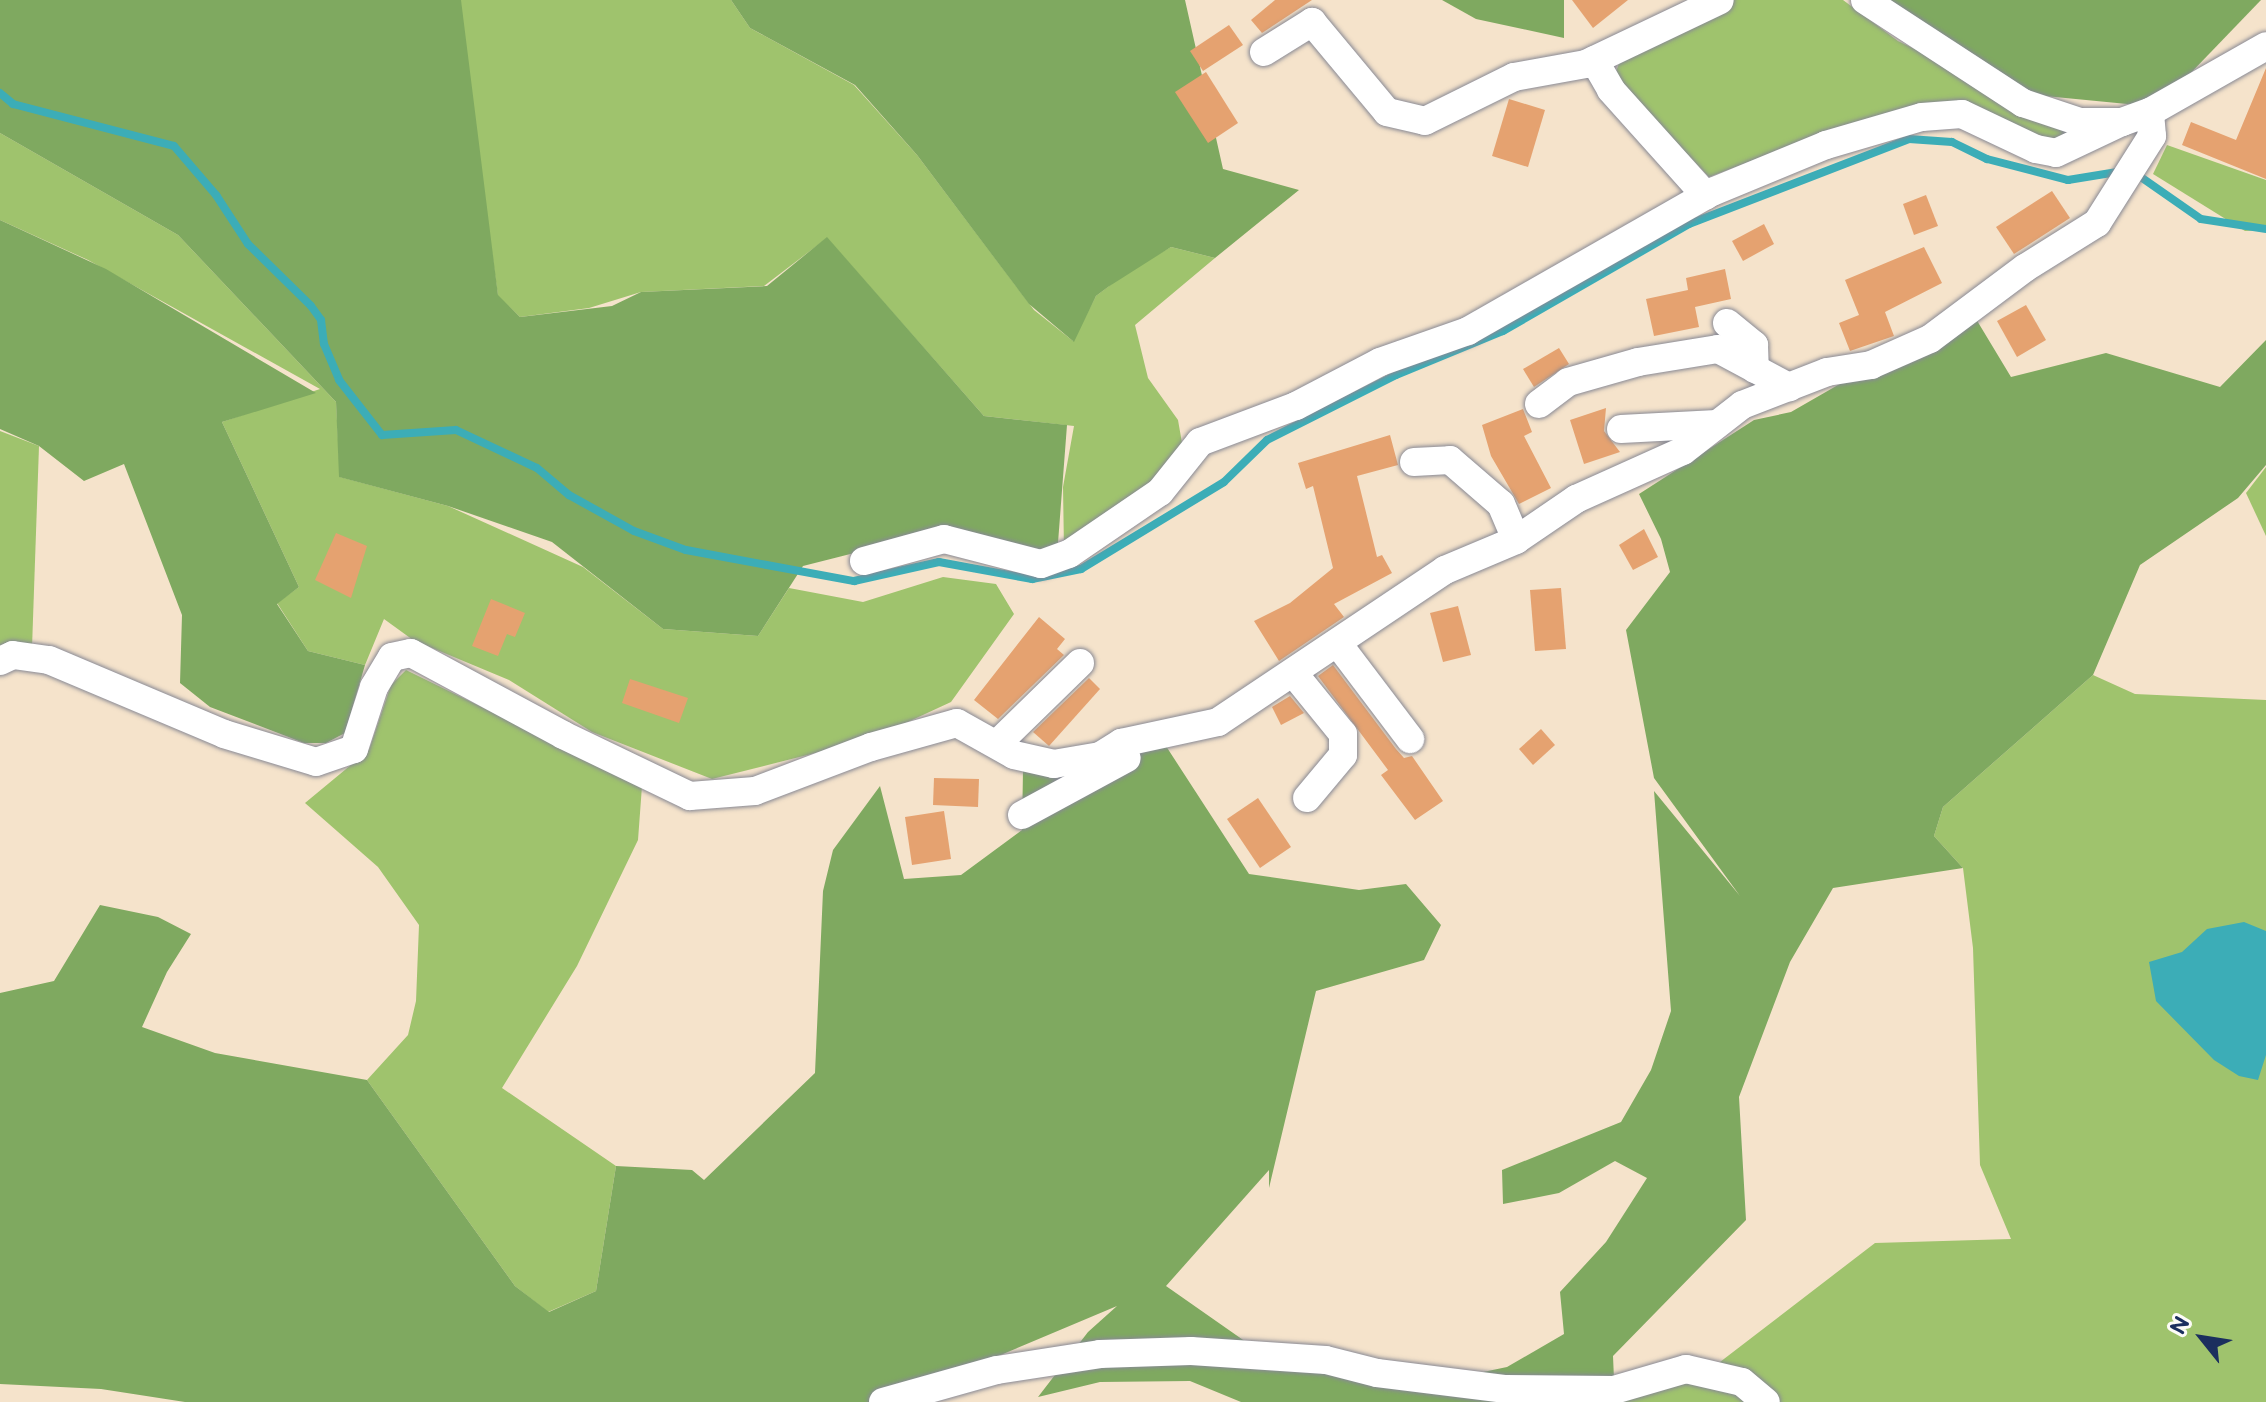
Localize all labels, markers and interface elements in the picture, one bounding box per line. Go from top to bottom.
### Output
north arrow [2162,1298,2242,1378]
text: N [2165,1312,2197,1340]

